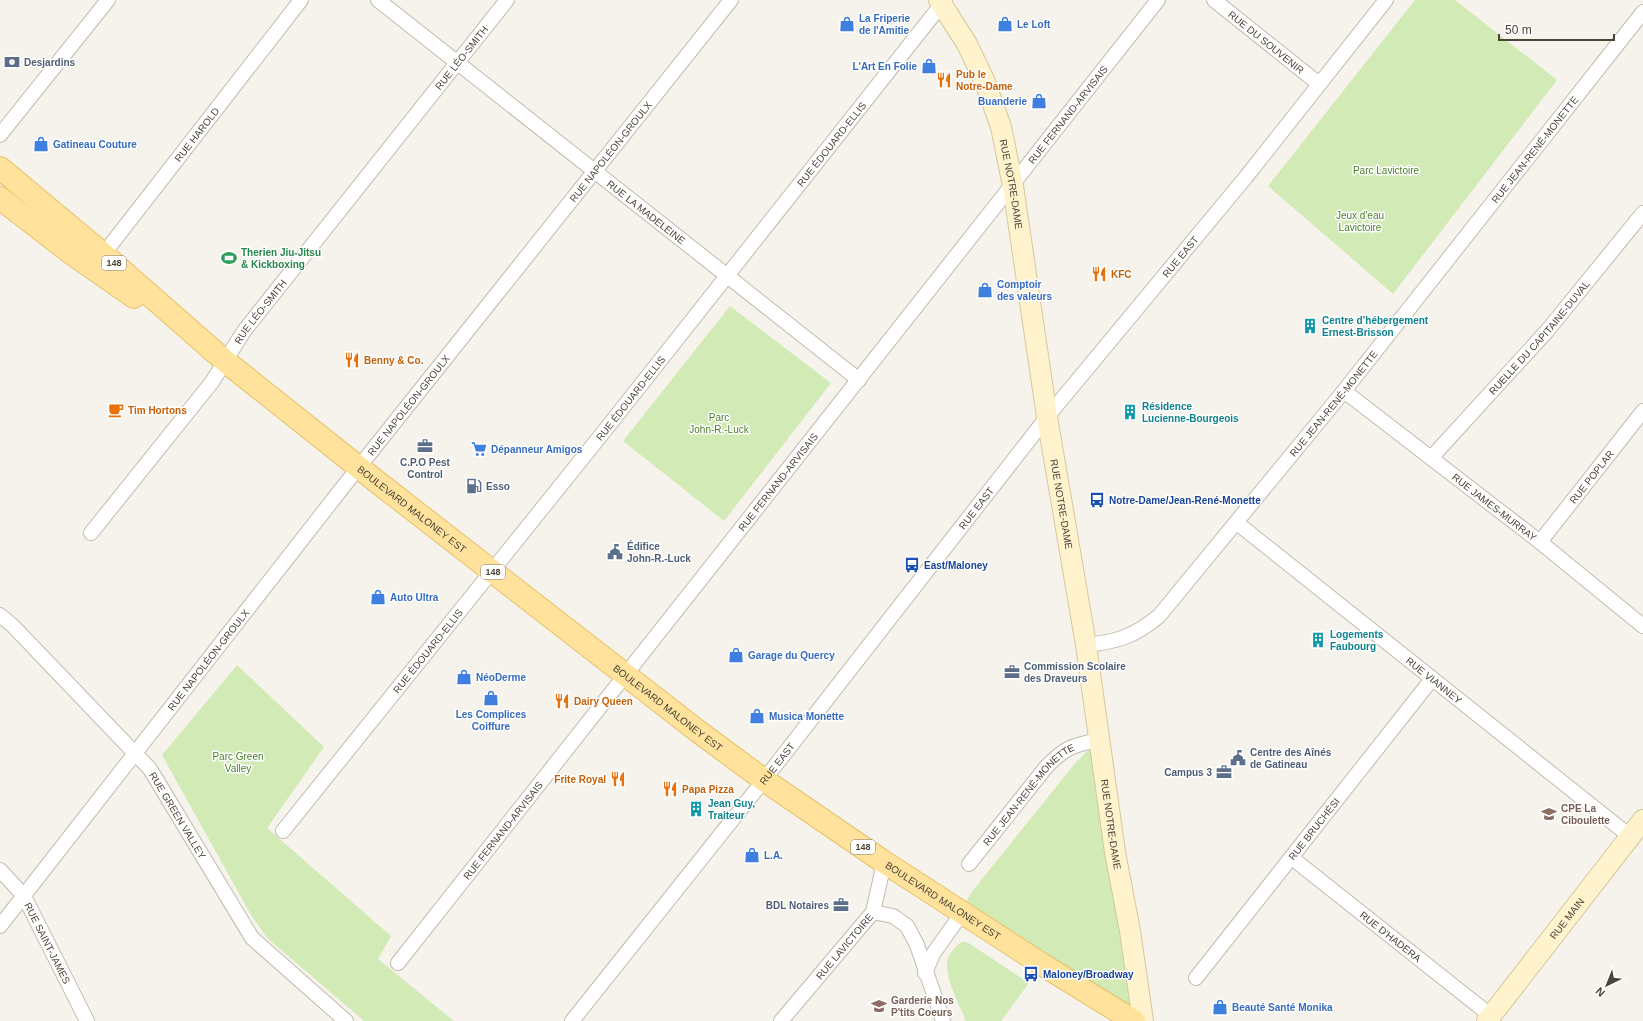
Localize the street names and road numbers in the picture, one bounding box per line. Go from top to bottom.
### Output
street label: RUE DU SOUVENIR [1226,9,1306,76]
street label: RUE LÉO-SMITH [433,24,490,92]
street label: RUE FERNAND-ARVISAIS [1026,63,1110,166]
street label: RUE JEAN-RENÉ-MONETTE [1489,94,1581,205]
street label: RUE NAPOLÉON-GROULX [567,99,654,204]
street label: RUE ÉDOUARD-ELLIS [795,100,869,189]
street label: RUE HAROLD [172,105,221,164]
street label: RUE NOTRE-DAME [998,138,1024,230]
street label: RUE LA MADELEINE [605,178,687,247]
street label: RUE EAST [1160,234,1201,280]
road number: 148 [102,256,126,270]
street label: RUE LÉO-SMITH [232,277,289,346]
street label: RUELLE DU CAPITAINE-DUVAL [1487,278,1592,397]
street label: RUE JEAN-RENÉ-MONETTE [1288,348,1380,459]
street label: RUE NAPOLÉON-GROULX [365,353,452,458]
street label: RUE ÉDOUARD-ELLIS [594,354,668,443]
street label: RUE FERNAND-ARVISAIS [736,431,820,533]
street label: RUE POPLAR [1567,448,1616,506]
street label: RUE NOTRE-DAME [1048,458,1075,550]
street label: BOULEVARD MALONEY EST [355,464,468,555]
street label: RUE JAMES-MURRAY [1450,471,1539,543]
street label: RUE EAST [957,485,996,531]
road number: 148 [481,565,505,579]
street label: RUE NAPOLÉON-GROULX [166,607,252,713]
street label: RUE ÉDOUARD-ELLIS [391,607,465,695]
street label: RUE VIANNEY [1404,655,1464,706]
street label: BOULEVARD MALONEY EST [611,663,724,753]
street label: RUE EAST [758,741,797,787]
street label: RUE JEAN-RENÉ-MONETTE [981,742,1076,848]
street label: RUE GREEN VALLEY [147,770,208,861]
street label: RUE NOTRE-DAME [1099,778,1123,871]
street label: RUE FERNAND-ARVISAIS [461,779,545,882]
street label: RUE BRUCHÉSI [1286,796,1342,862]
road number: 148 [851,840,875,854]
street label: BOULEVARD MALONEY EST [883,859,1002,942]
street label: RUE MAIN [1548,896,1586,941]
street label: RUE SAINT-JAMES [22,901,72,986]
street label: RUE D'HADERA [1358,909,1423,964]
street label: RUE LAVICTOIRE [814,911,876,982]

